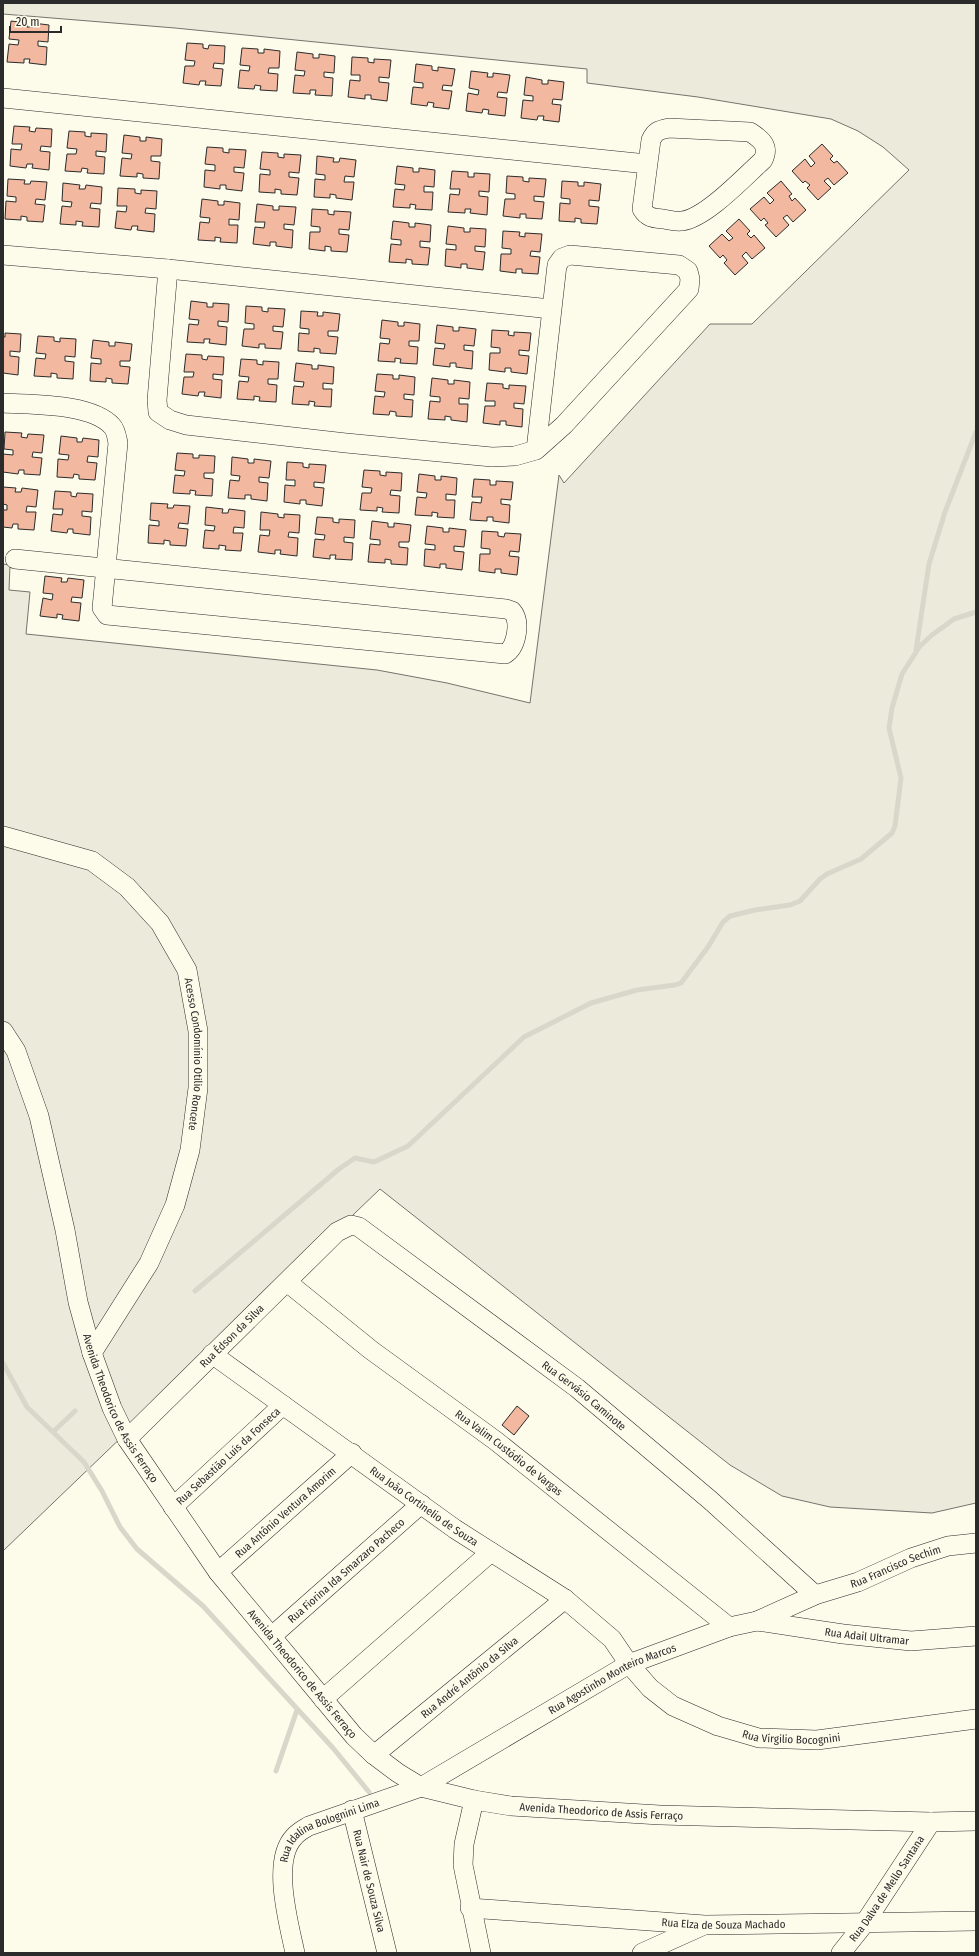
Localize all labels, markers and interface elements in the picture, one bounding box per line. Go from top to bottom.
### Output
scale bar [10,8,61,34]
text: 20 m [16,15,40,29]
street label: Acesso Condomínio Otilio Roncete [182,977,204,1131]
street label: Rua Édson da Silva [197,1302,267,1370]
street label: Avenida Theodorico de Assis Ferraço [80,1332,161,1485]
street label: Rua Gervásio Caminote [539,1358,628,1433]
street label: Rua Sebastião Luís da Fonseca [174,1405,283,1508]
street label: Rua Valim Custódio de Vargas [452,1407,565,1499]
street label: Rua João Cortinelio de Souza [367,1464,480,1549]
street label: Rua Antônio Ventura Amorim [233,1465,339,1561]
street label: Rua Fiorina Ida Smarzaro Pacheco [285,1516,408,1626]
street label: Rua Francisco Sechim [849,1543,942,1591]
street label: Avenida Theodorico de Assis Ferraço [245,1607,359,1741]
street label: Rua Adail Ultramar [824,1625,910,1648]
street label: Rua André Antônio da Silva [418,1634,521,1721]
street label: Rua Agostinho Monteiro Marcos [546,1641,678,1717]
street label: Rua Vírgilio Bocognini [741,1727,841,1747]
street label: Rua Idalina Bolognini Lima [277,1796,381,1863]
street label: Avenida Theodorico de Assis Ferraço [519,1801,684,1823]
street label: Rua Nair de Souza Silva [350,1828,388,1934]
street label: Rua Dalva de Mello Santana [847,1833,927,1944]
street label: Rua Elza de Souza Machado [661,1916,786,1932]

